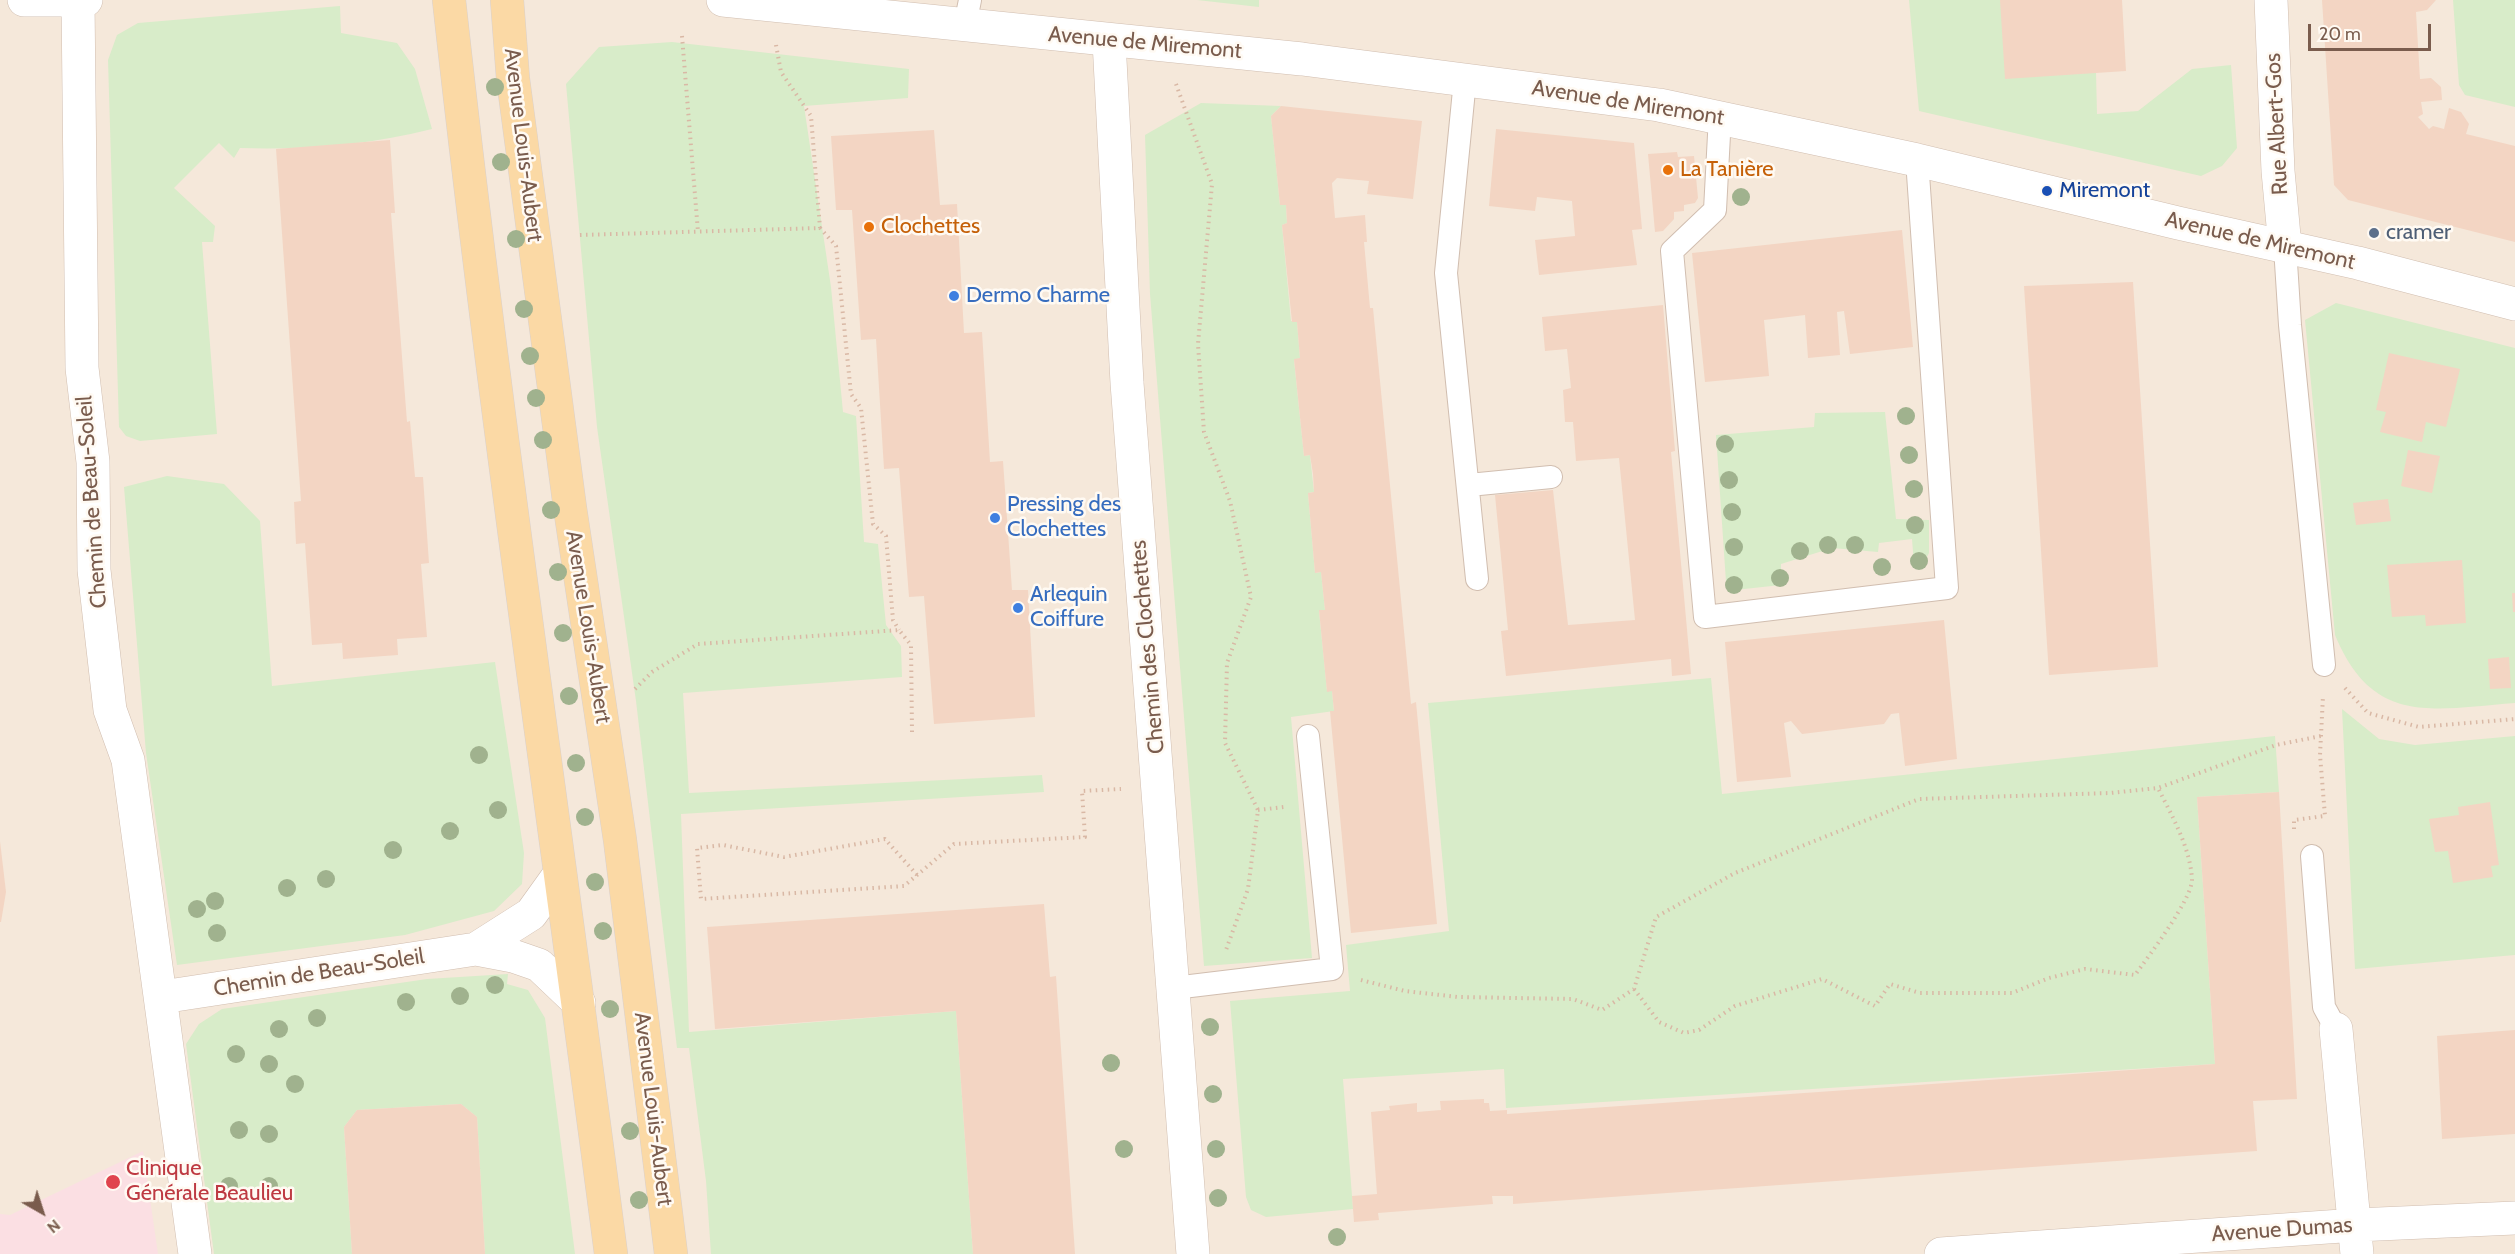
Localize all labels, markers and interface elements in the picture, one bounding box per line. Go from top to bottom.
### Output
scale bar [2311,12,2434,50]
street label: Avenue de Miremont [1047,21,1243,65]
text: 20 m [2319,23,2361,45]
street label: Avenue Louis-Aubert [498,47,548,243]
street label: Rue Albert-Gos [2260,52,2294,196]
street label: Avenue de Miremont [1530,75,1726,131]
place label: La Tanière [1680,157,1774,183]
marker: La Tanière [1661,163,1675,177]
place label: Miremont [2059,178,2150,204]
marker: Miremont [2040,184,2054,198]
street label: Avenue de Miremont [2162,206,2358,276]
place label: Clochettes [881,214,980,240]
marker: Clochettes [862,220,876,234]
place label: cramer [2386,220,2451,246]
marker: cramer [2367,226,2381,240]
place label: Dermo Charme [966,283,1110,309]
marker: Dermo Charme [947,289,961,303]
street label: Chemin de Beau-Soleil [71,395,113,609]
place label: Pressing des Clochettes [1007,492,1121,544]
marker: Pressing des Clochettes [988,511,1002,525]
street label: Avenue Louis-Aubert [560,529,616,725]
street label: Chemin des Clochettes [1126,539,1170,755]
place label: Arlequin Coiffure [1030,582,1108,634]
marker: Arlequin Coiffure [1011,601,1025,615]
street label: Chemin de Beau-Soleil [212,943,426,1003]
street label: Avenue Louis-Aubert [628,1011,678,1207]
place label: Clinique Générale Beaulieu [126,1156,293,1208]
marker: Clinique Générale Beaulieu [104,1173,122,1191]
north arrow [12,1182,72,1242]
street label: Avenue Dumas [2211,1212,2353,1248]
text: N [43,1215,64,1237]

